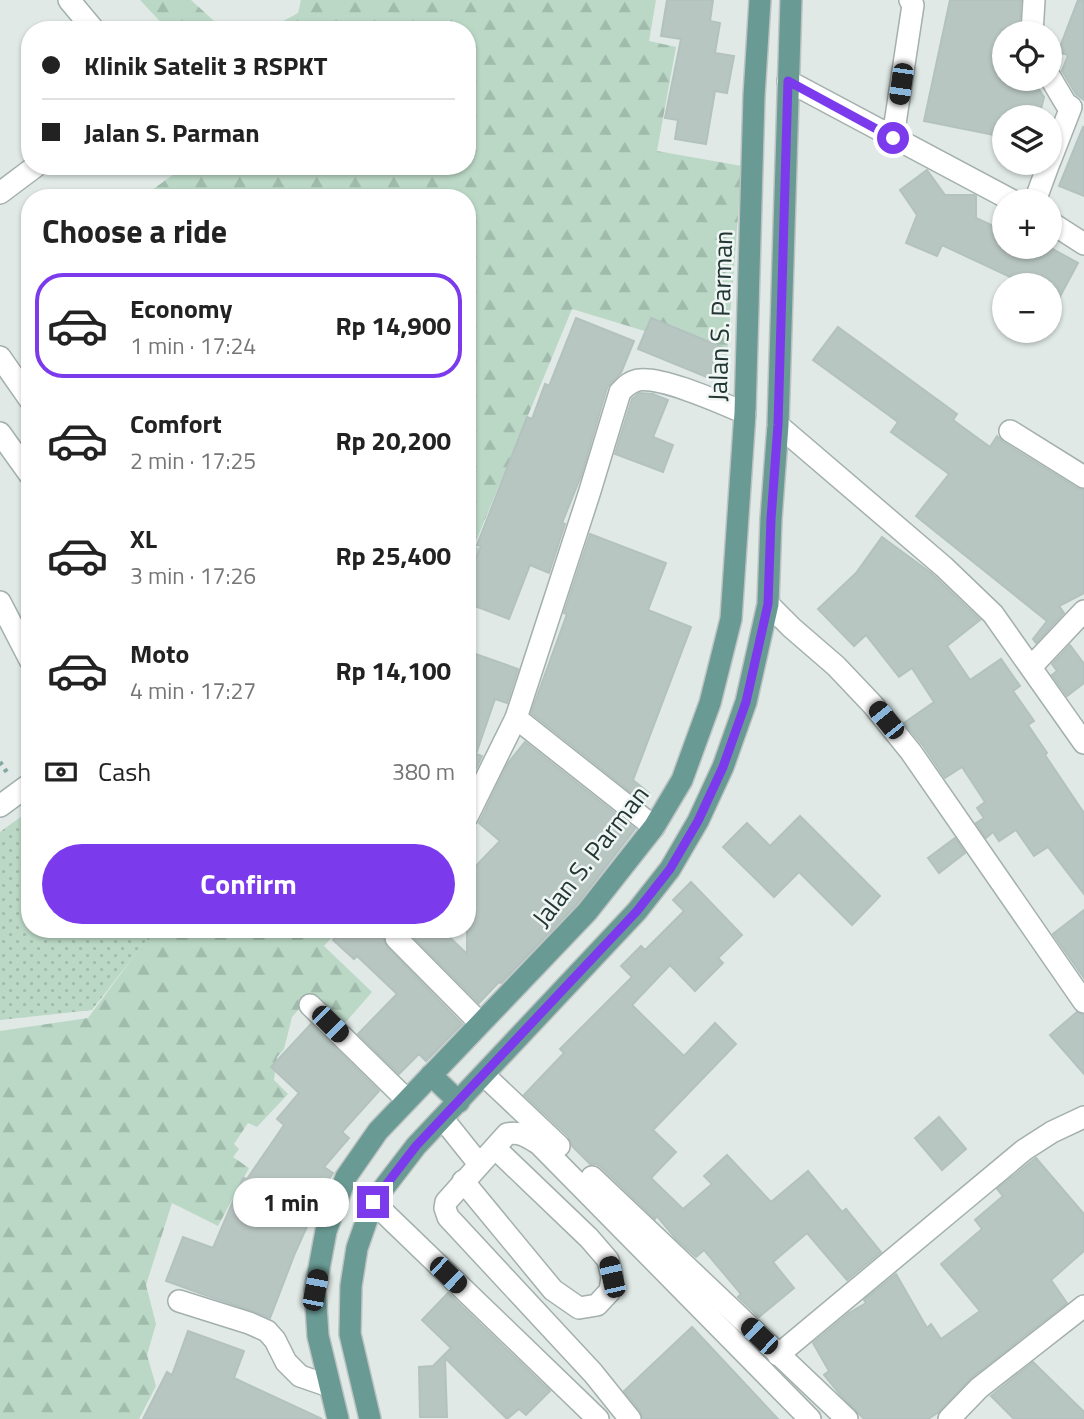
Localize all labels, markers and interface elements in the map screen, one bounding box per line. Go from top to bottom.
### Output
map controls [992,21,1062,343]
button: locate [992,21,1062,91]
text: Klinik Satelit 3 RSPKT [84,46,327,85]
car [888,62,915,106]
button: layers [992,105,1062,175]
text: Jalan S. Parman [84,113,260,152]
route start [877,122,909,154]
button: + [992,189,1062,259]
text: Choose a ride [42,207,227,255]
street label: Jalan S. Parman [698,230,742,402]
button: − [992,273,1062,343]
text: Economy [130,289,232,328]
icon: car [46,294,109,357]
text: Rp 14,900 [335,306,451,345]
text: 1 min · 17:24 [130,328,256,363]
text: Comfort [130,404,222,443]
icon: car [46,409,109,472]
text: Rp 20,200 [335,421,451,460]
text: 2 min · 17:25 [130,443,256,478]
text: XL [130,519,157,558]
icon: car [46,524,109,587]
text: Rp 25,400 [335,536,451,575]
text: 3 min · 17:26 [130,558,256,593]
text: Moto [130,634,189,673]
icon: car [46,639,109,702]
text: Rp 14,100 [335,651,451,690]
text: 4 min · 17:27 [130,673,256,708]
car [865,697,908,743]
text: Cash [98,752,151,791]
icon: cash [42,753,80,791]
text: 380 m [392,754,455,789]
street label: Jalan S. Parman [522,777,658,935]
button: Confirm [42,844,455,924]
car [308,1002,353,1046]
callout: 1 min [233,1178,348,1226]
text: 1 min [263,1185,319,1220]
route end [357,1186,389,1218]
car [426,1253,471,1297]
car [598,1254,627,1300]
car [301,1267,330,1313]
car [737,1314,782,1358]

